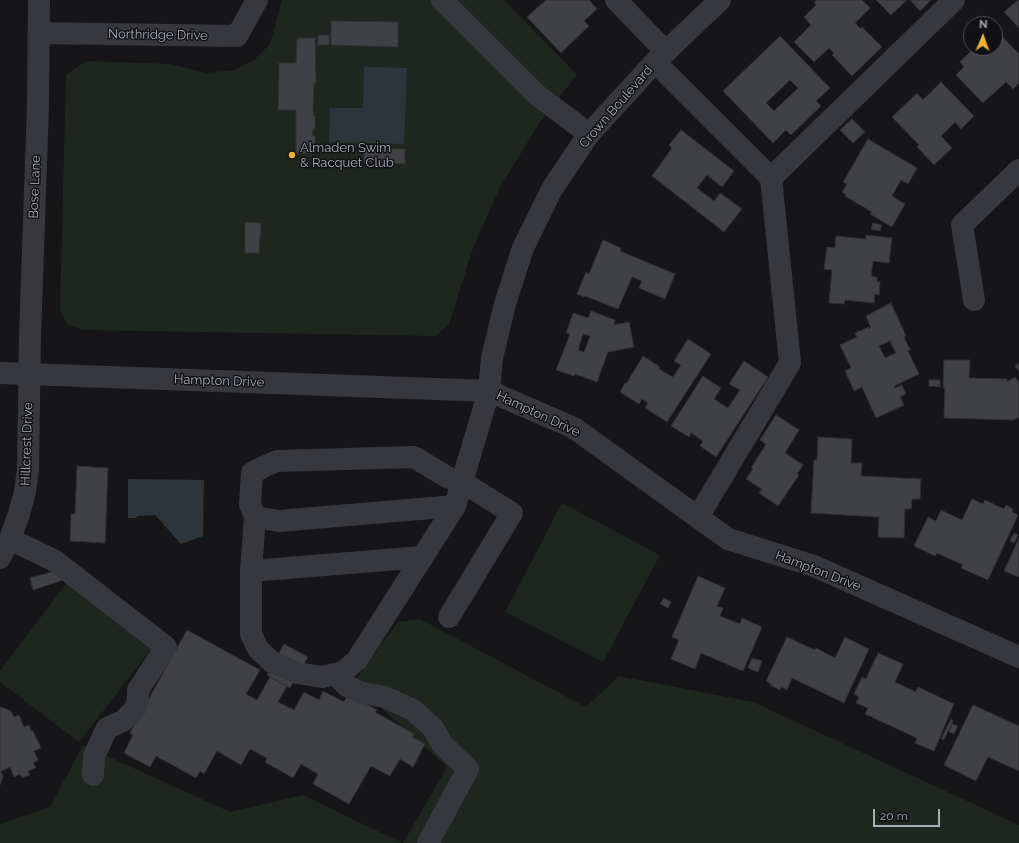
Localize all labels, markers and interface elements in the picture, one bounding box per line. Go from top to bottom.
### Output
north arrow [963,16,1003,56]
text: N [979,18,988,31]
street label: Northridge Drive [108,26,208,44]
street label: Crown Boulevard [576,63,656,151]
place label: Almaden Swim & Racquet Club [300,140,394,171]
marker: Almaden Swim & Racquet Club [287,150,297,160]
street label: Bose Lane [26,155,44,219]
street label: Hampton Drive [174,372,264,390]
street label: Hampton Drive [494,388,582,440]
street label: Hillcrest Drive [18,402,36,486]
street label: Hampton Drive [773,548,863,594]
scale bar [875,801,942,827]
text: 20 m [880,809,908,823]

